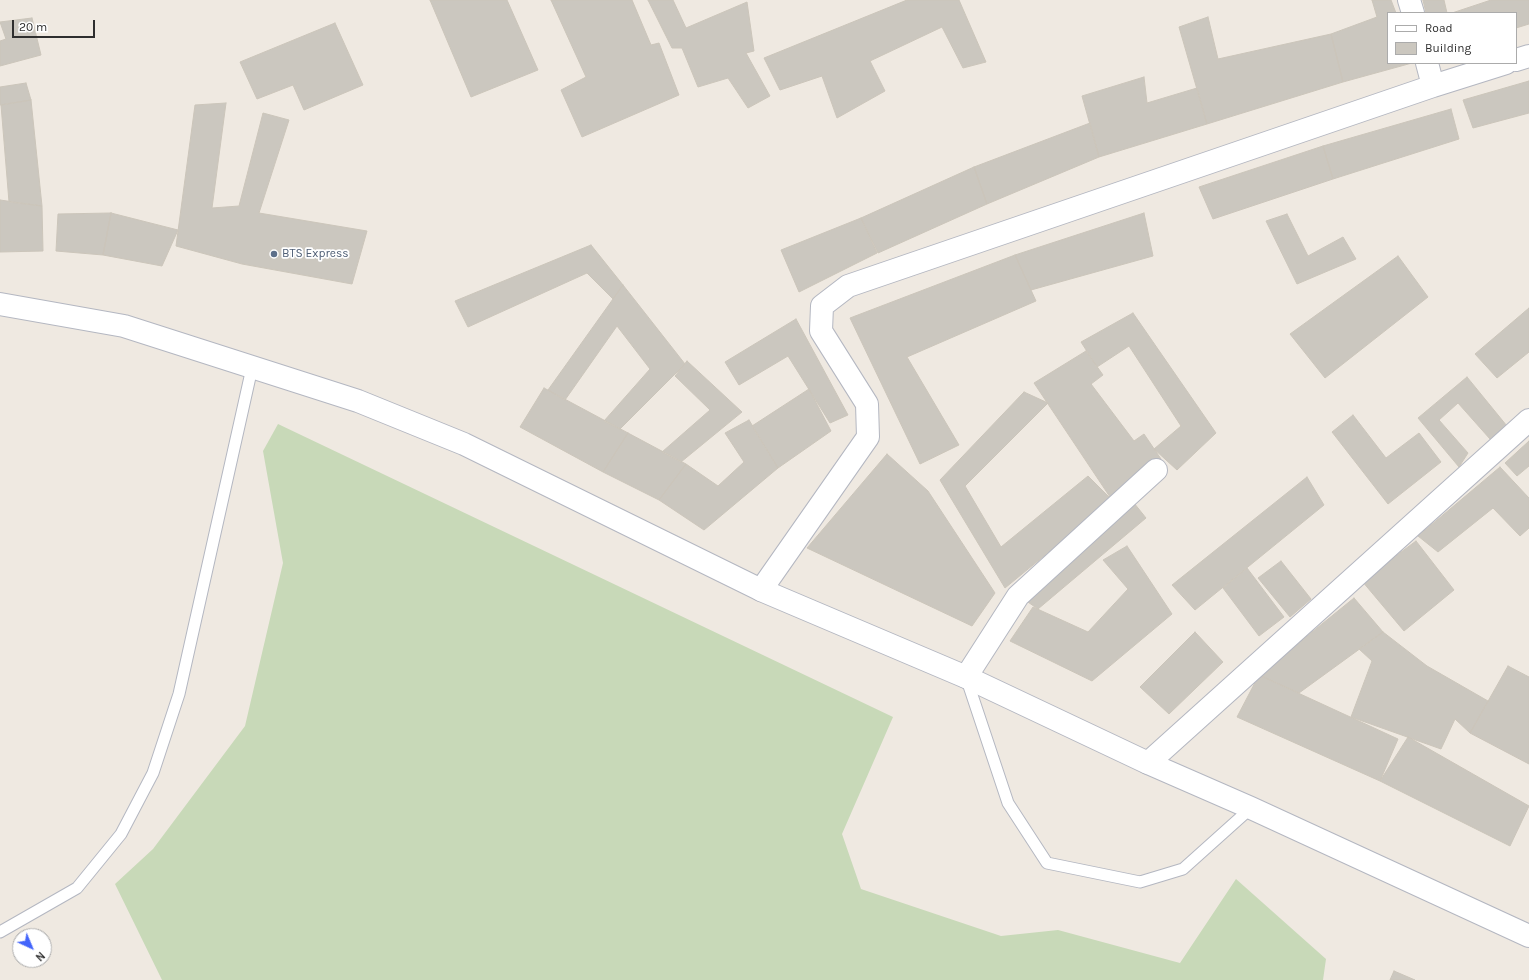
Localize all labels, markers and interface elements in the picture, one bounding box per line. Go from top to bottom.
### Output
scale bar [14,12,97,38]
legend [1387,12,1517,64]
text: 20 m [19,20,47,34]
text: Road [1425,21,1453,35]
text: Building [1425,41,1471,55]
place label: BTS Express [282,247,349,261]
marker: BTS Express [269,249,279,259]
north arrow [12,928,52,968]
text: N [33,949,47,964]

